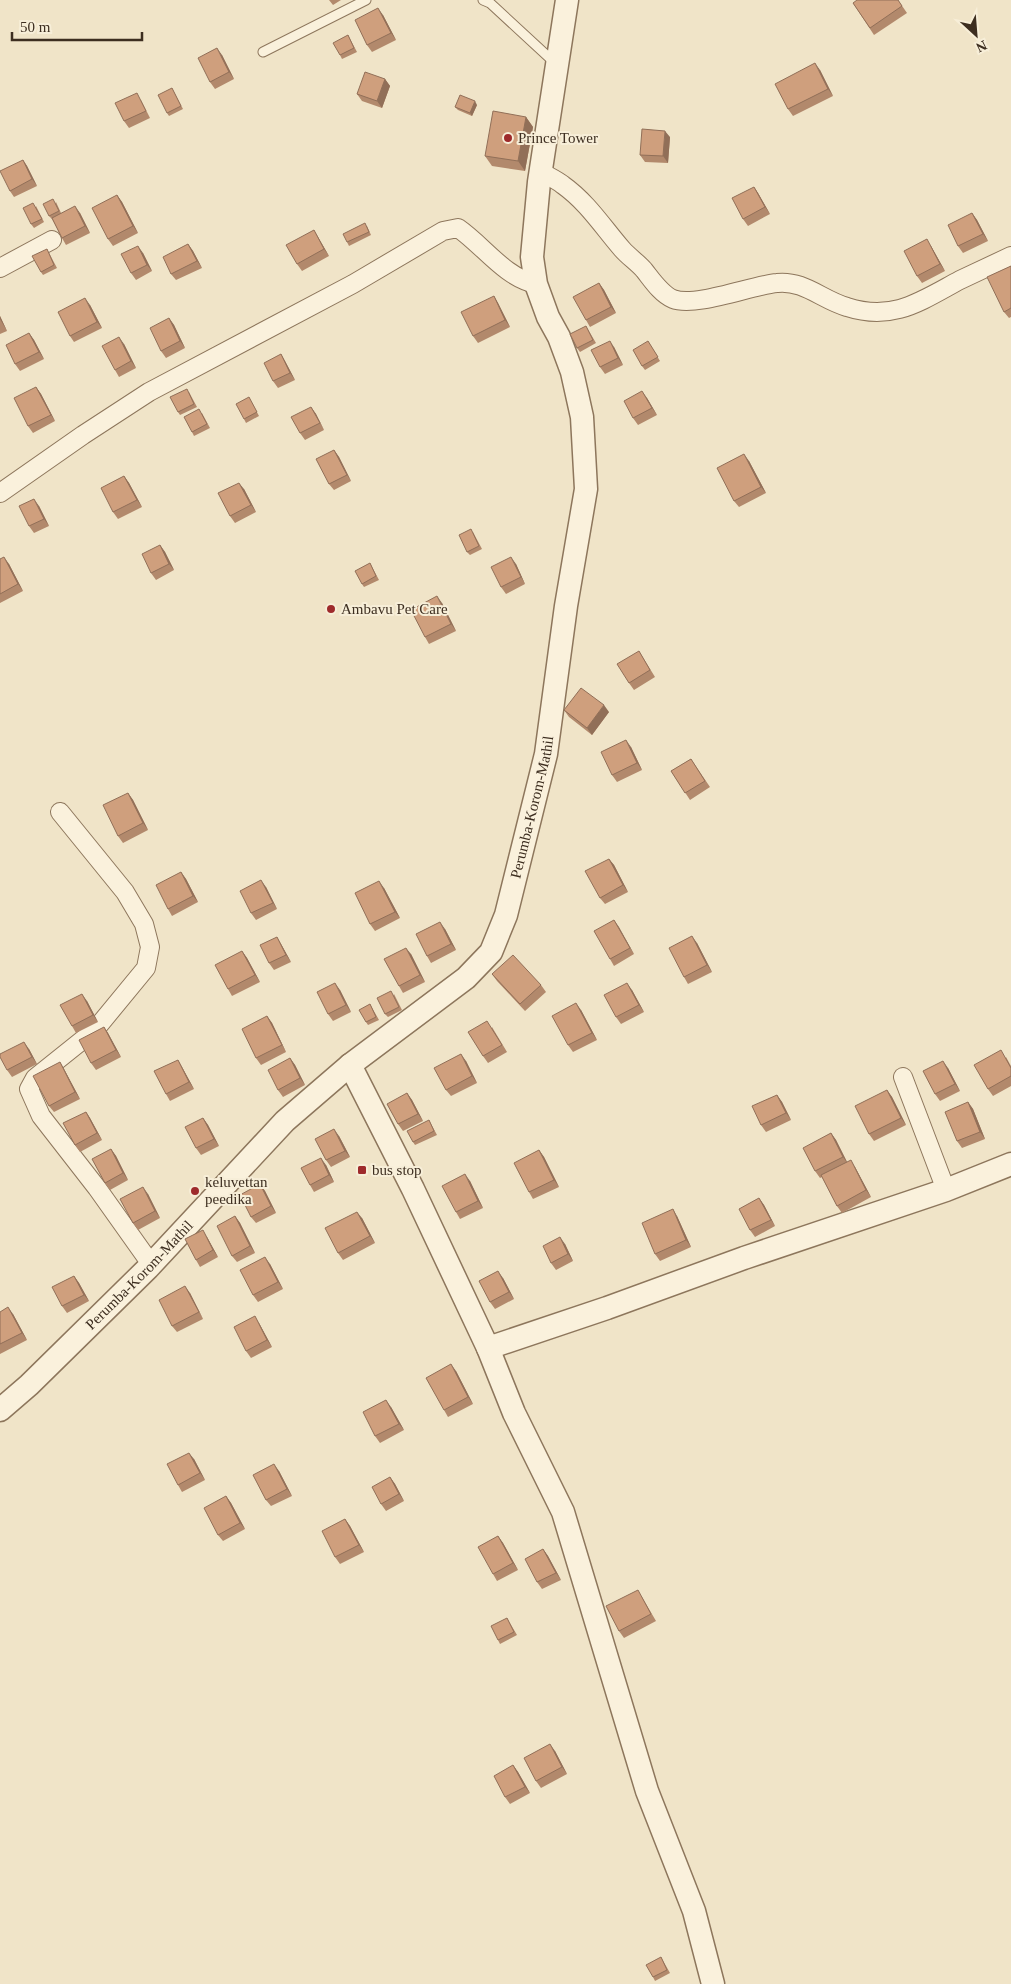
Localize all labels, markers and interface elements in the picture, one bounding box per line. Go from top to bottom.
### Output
scale bar [12,10,142,42]
north arrow [951,10,1001,60]
text: 50 m [20,19,51,35]
text: N [974,37,989,55]
place label: Prince Tower [518,130,598,146]
marker: Prince Tower [502,132,514,144]
place label: Ambavu Pet Care [341,601,448,617]
marker: Ambavu Pet Care [325,603,337,615]
street label: Perumba-Korom-Mathil [507,735,556,880]
place label: bus stop [372,1162,422,1178]
marker: bus stop [356,1164,368,1176]
place label: keluvettan peedika [205,1174,268,1207]
marker: keluvettan peedika [189,1185,201,1197]
street label: Perumba-Korom-Mathil [82,1217,196,1333]

